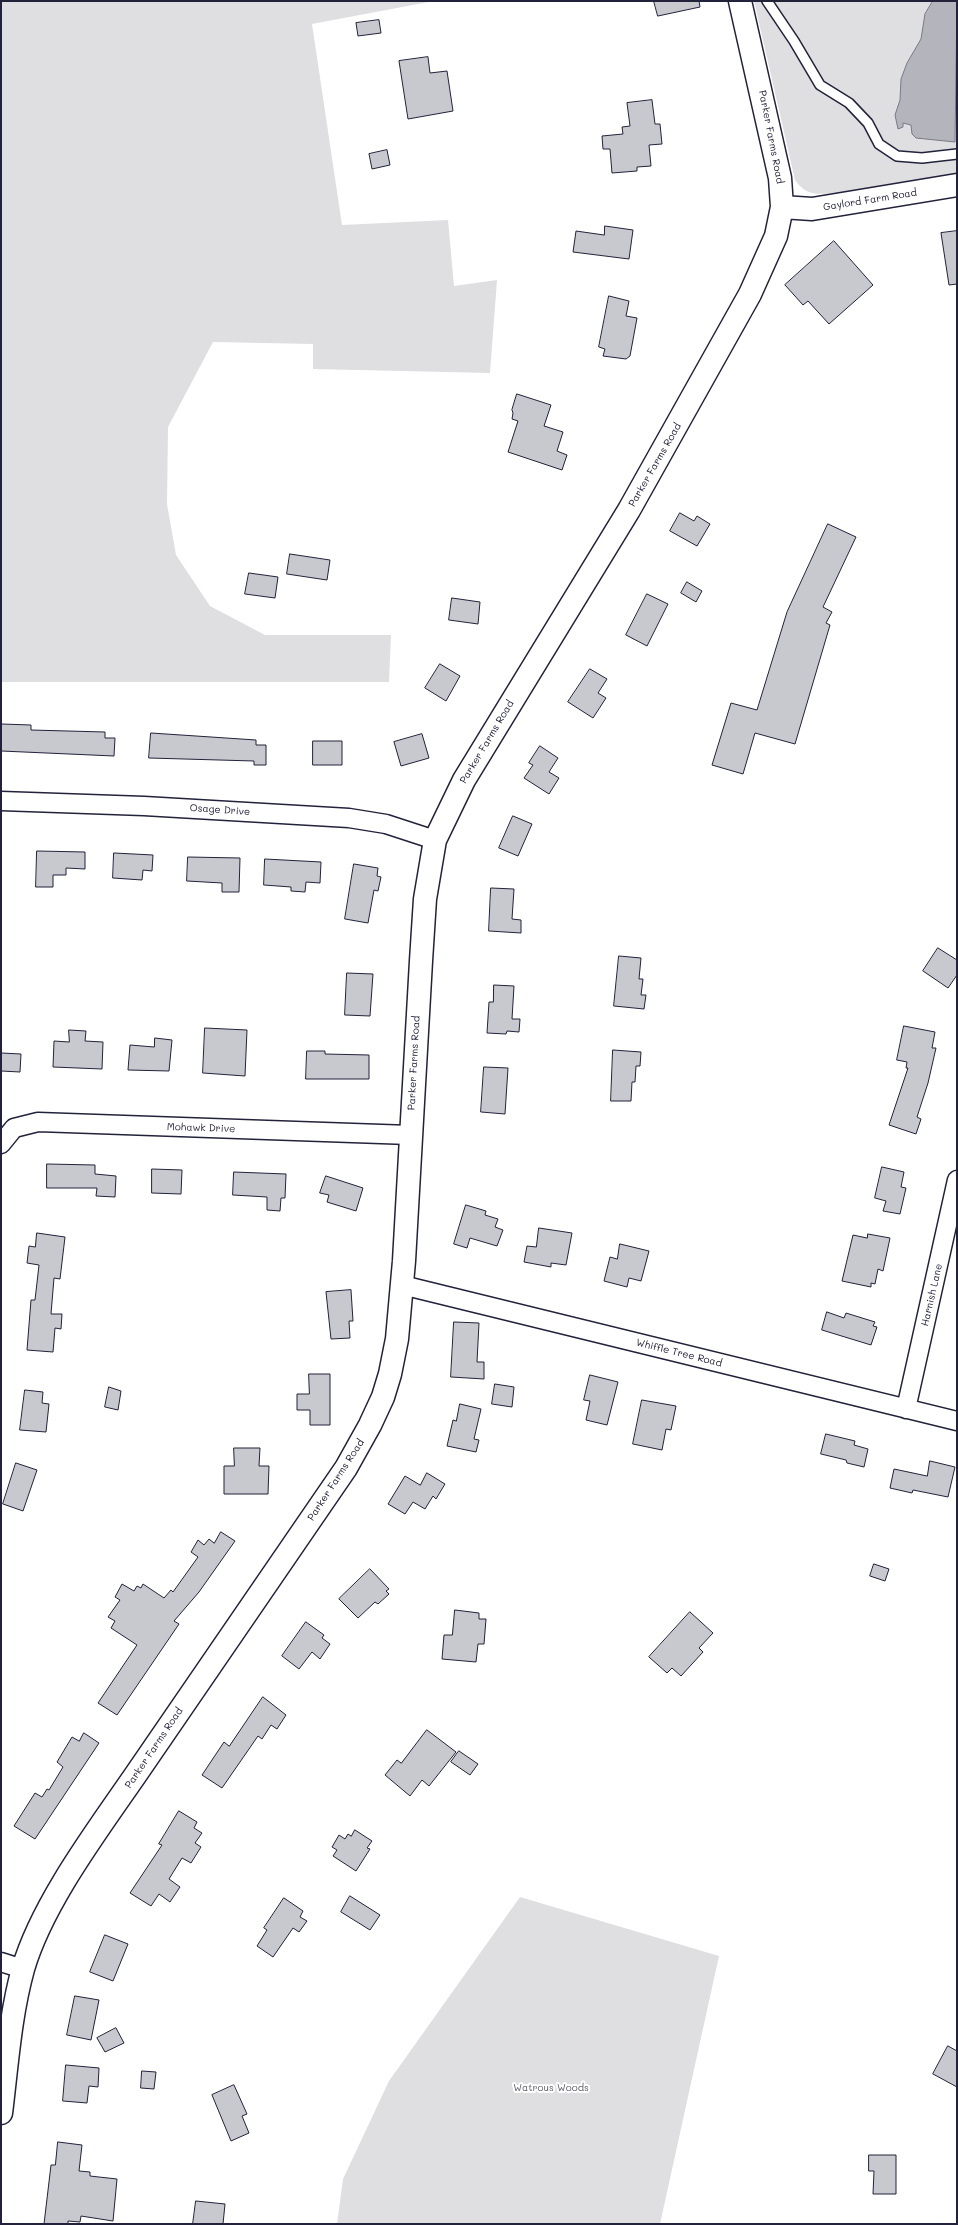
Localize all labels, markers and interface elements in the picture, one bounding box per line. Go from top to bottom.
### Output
street label: Parker Farms Road [756,89,786,185]
street label: Gaylord Farm Road [822,187,918,213]
street label: Parker Farms Road [626,421,684,509]
street label: Parker Farms Road [457,698,517,786]
street label: Osage Drive [189,802,251,818]
street label: Parker Farms Road [406,1015,422,1111]
street label: Mohawk Drive [167,1121,235,1135]
street label: Harnish Lane [919,1263,945,1327]
street label: Whiffle Tree Road [635,1337,723,1369]
street label: Parker Farms Road [305,1437,367,1523]
street label: Parker Farms Road [123,1705,185,1791]
park label: Watrous Woods [513,2082,589,2094]

